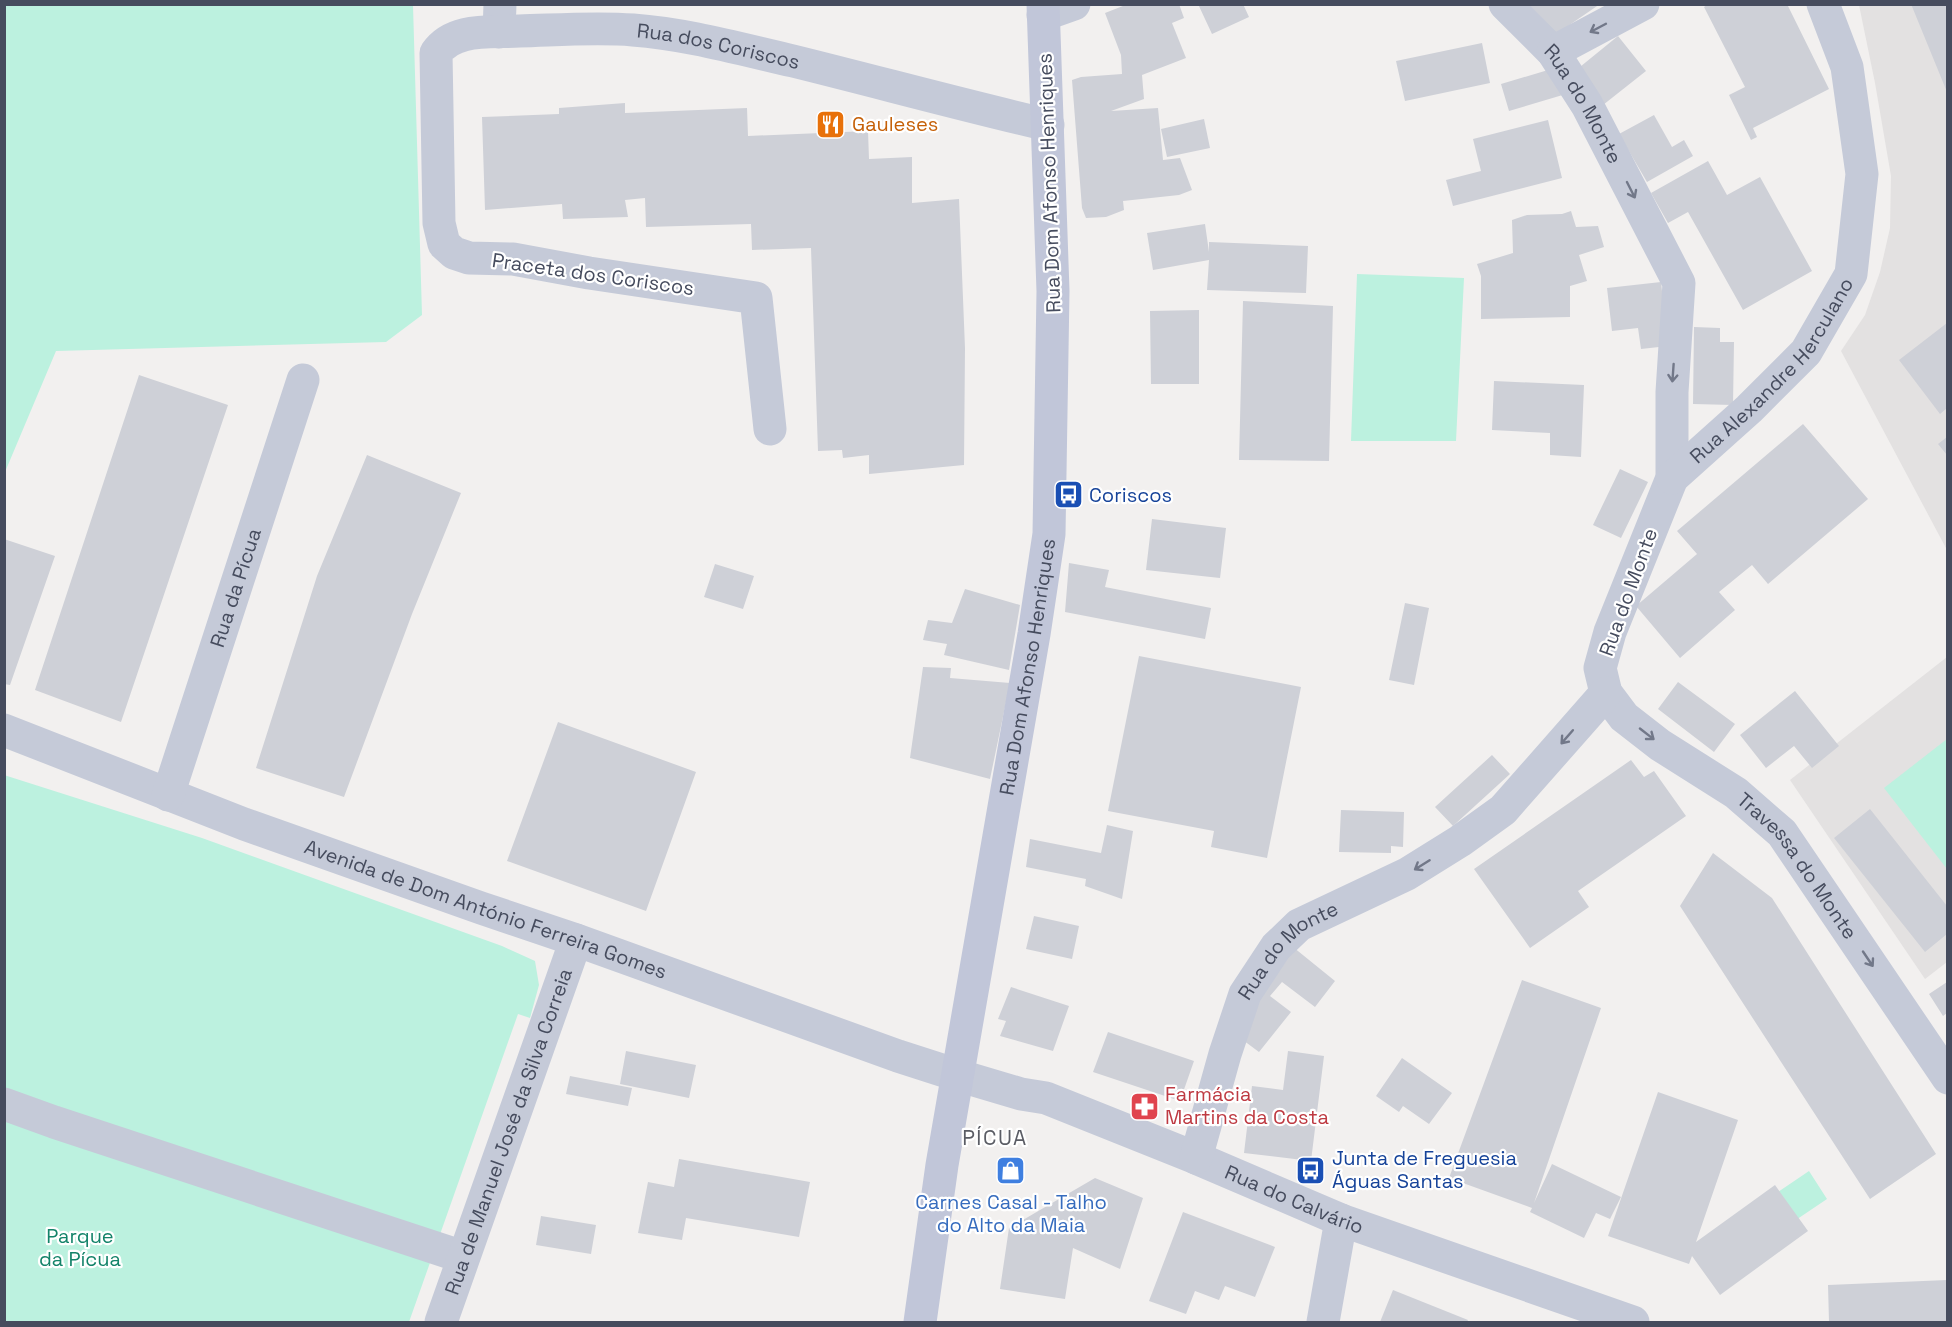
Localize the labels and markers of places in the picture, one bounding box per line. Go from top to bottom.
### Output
restaurant icon: Gauleses [815,108,847,140]
place label: Gauleses [852,111,938,137]
bus stop icon: Coriscos [1052,479,1084,511]
place label: Coriscos [1089,482,1172,508]
place label: Farmácia Martins da Costa [1165,1081,1329,1130]
pharmacy icon: Farmácia Martins da Costa [1128,1090,1160,1122]
place label: Junta de Freguesia Águas Santas [1332,1145,1517,1194]
bus stop icon: Junta de Freguesia Águas Santas [1295,1154,1327,1186]
shop icon: Carnes Casal - Talho do Alto da Maia [995,1155,1027,1187]
place label: Carnes Casal - Talho do Alto da Maia [915,1189,1107,1238]

